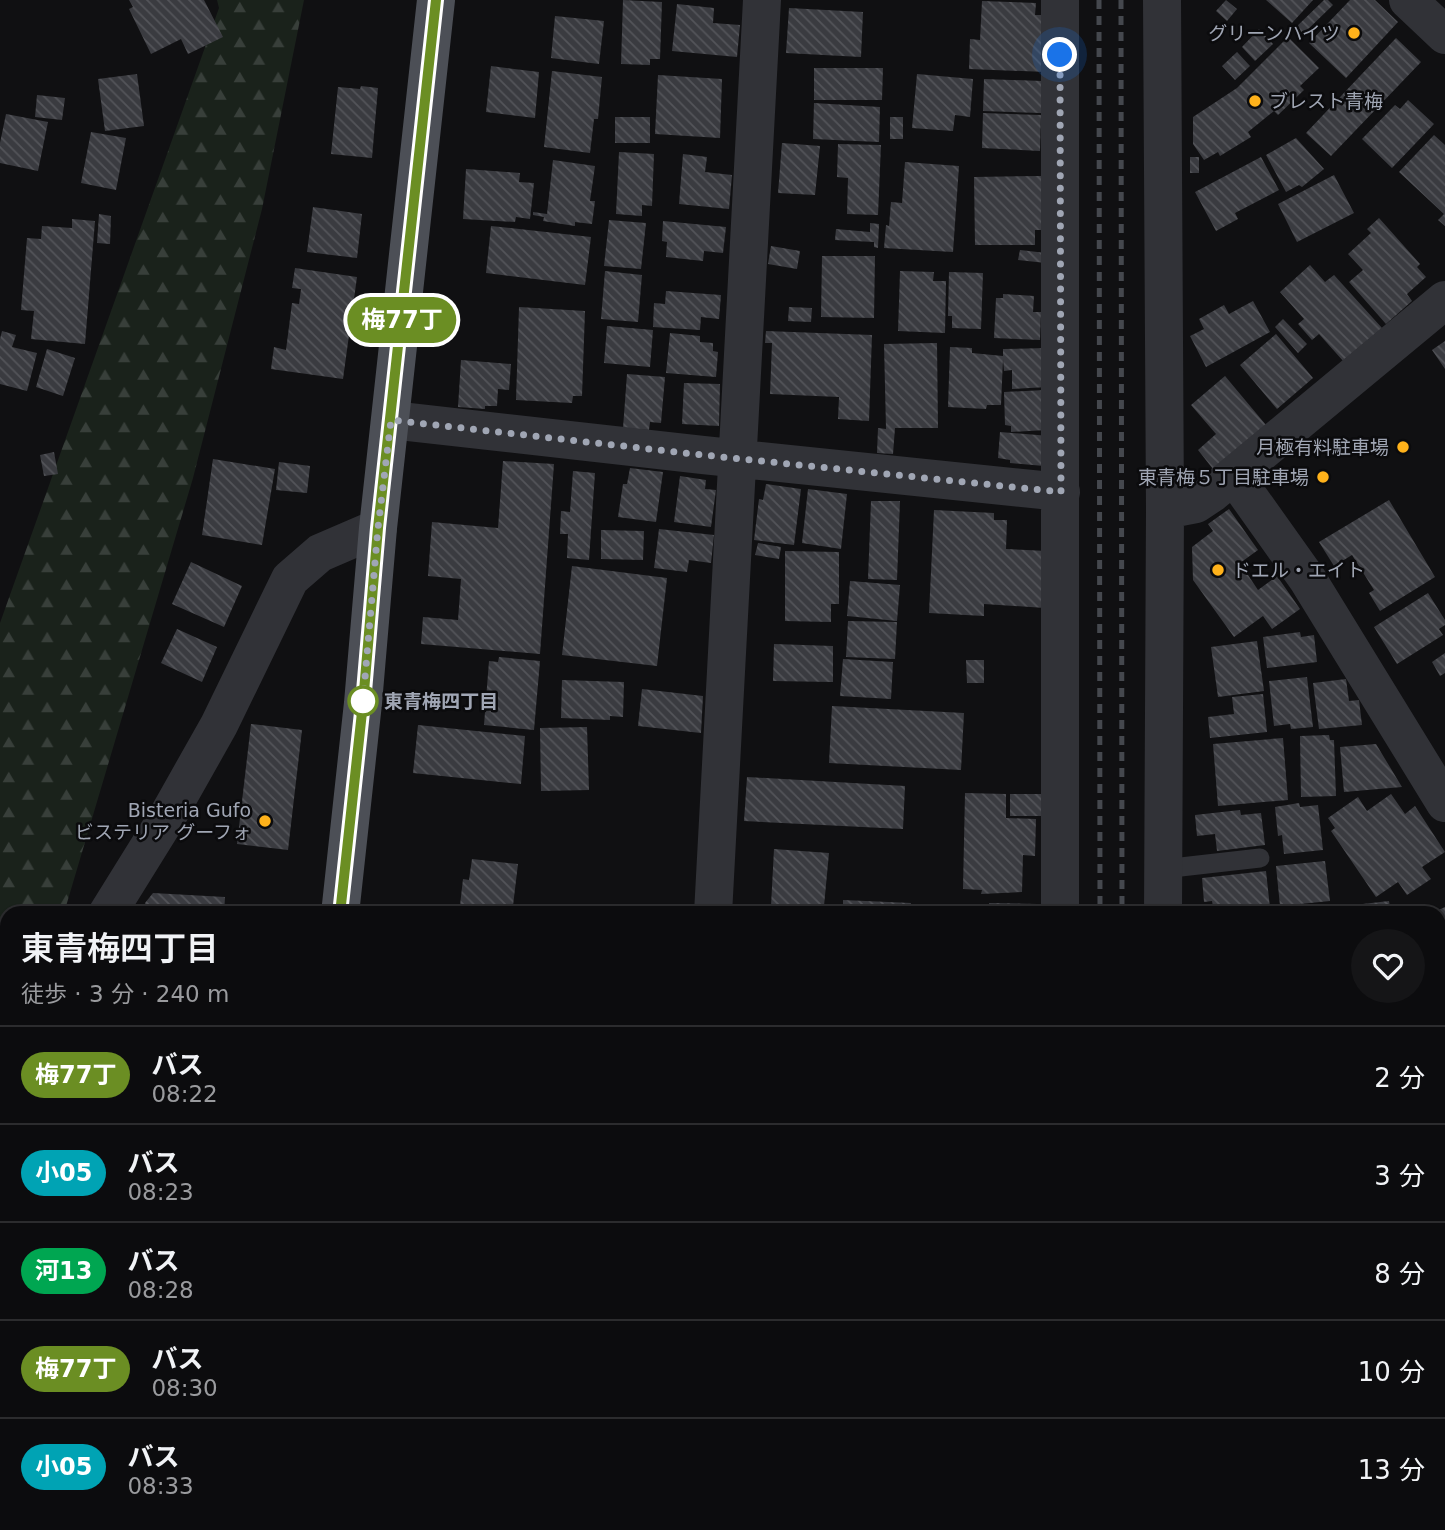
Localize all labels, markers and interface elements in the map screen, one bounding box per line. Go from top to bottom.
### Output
place label: グリーンハイツ [1208,22,1340,44]
marker: グリーンハイツ [1346,25,1362,41]
your location [1042,37,1077,72]
place label: ブレスト青梅 [1269,90,1383,112]
marker: ブレスト青梅 [1247,93,1263,109]
line badge: 梅77丁 [353,297,451,343]
text: 梅77丁 [361,306,443,334]
place label: 月極有料駐車場 [1256,436,1389,458]
marker: 月極有料駐車場 [1395,439,1411,455]
place label: 東青梅５丁目駐車場 [1138,466,1309,488]
marker: 東青梅５丁目駐車場 [1315,469,1331,485]
place label: ドエル・エイト [1232,559,1365,581]
marker: ドエル・エイト [1210,562,1226,578]
marker: 東青梅四丁目 [348,686,378,716]
place label: 東青梅四丁目 [384,690,498,712]
place label: Bisteria Gufo ビステリア グーフォ [75,799,251,843]
marker: Bisteria Gufo ビステリア グーフォ [257,813,273,829]
text: 東青梅四丁目 [21,929,219,968]
button: heart [1351,929,1425,1003]
text: 徒歩 · 3 分 · 240 m [21,981,229,1007]
text: バス [151,1050,203,1080]
text: 梅77丁 [35,1061,116,1089]
text: 2 分 [1374,1063,1425,1093]
text: 08:22 [151,1081,218,1107]
text: バス [127,1148,179,1178]
text: 小05 [35,1159,92,1187]
text: 3 分 [1374,1161,1425,1191]
text: 08:23 [127,1179,194,1205]
text: バス [127,1246,179,1276]
text: 河13 [35,1257,92,1285]
text: 8 分 [1374,1259,1425,1289]
text: 08:28 [127,1277,194,1303]
text: バス [151,1344,203,1374]
text: 梅77丁 [35,1355,116,1383]
text: 10 分 [1358,1357,1425,1387]
text: 08:30 [151,1375,218,1401]
text: バス [127,1442,179,1472]
text: 小05 [35,1453,92,1481]
text: 13 分 [1358,1455,1425,1485]
text: 08:33 [127,1473,194,1499]

